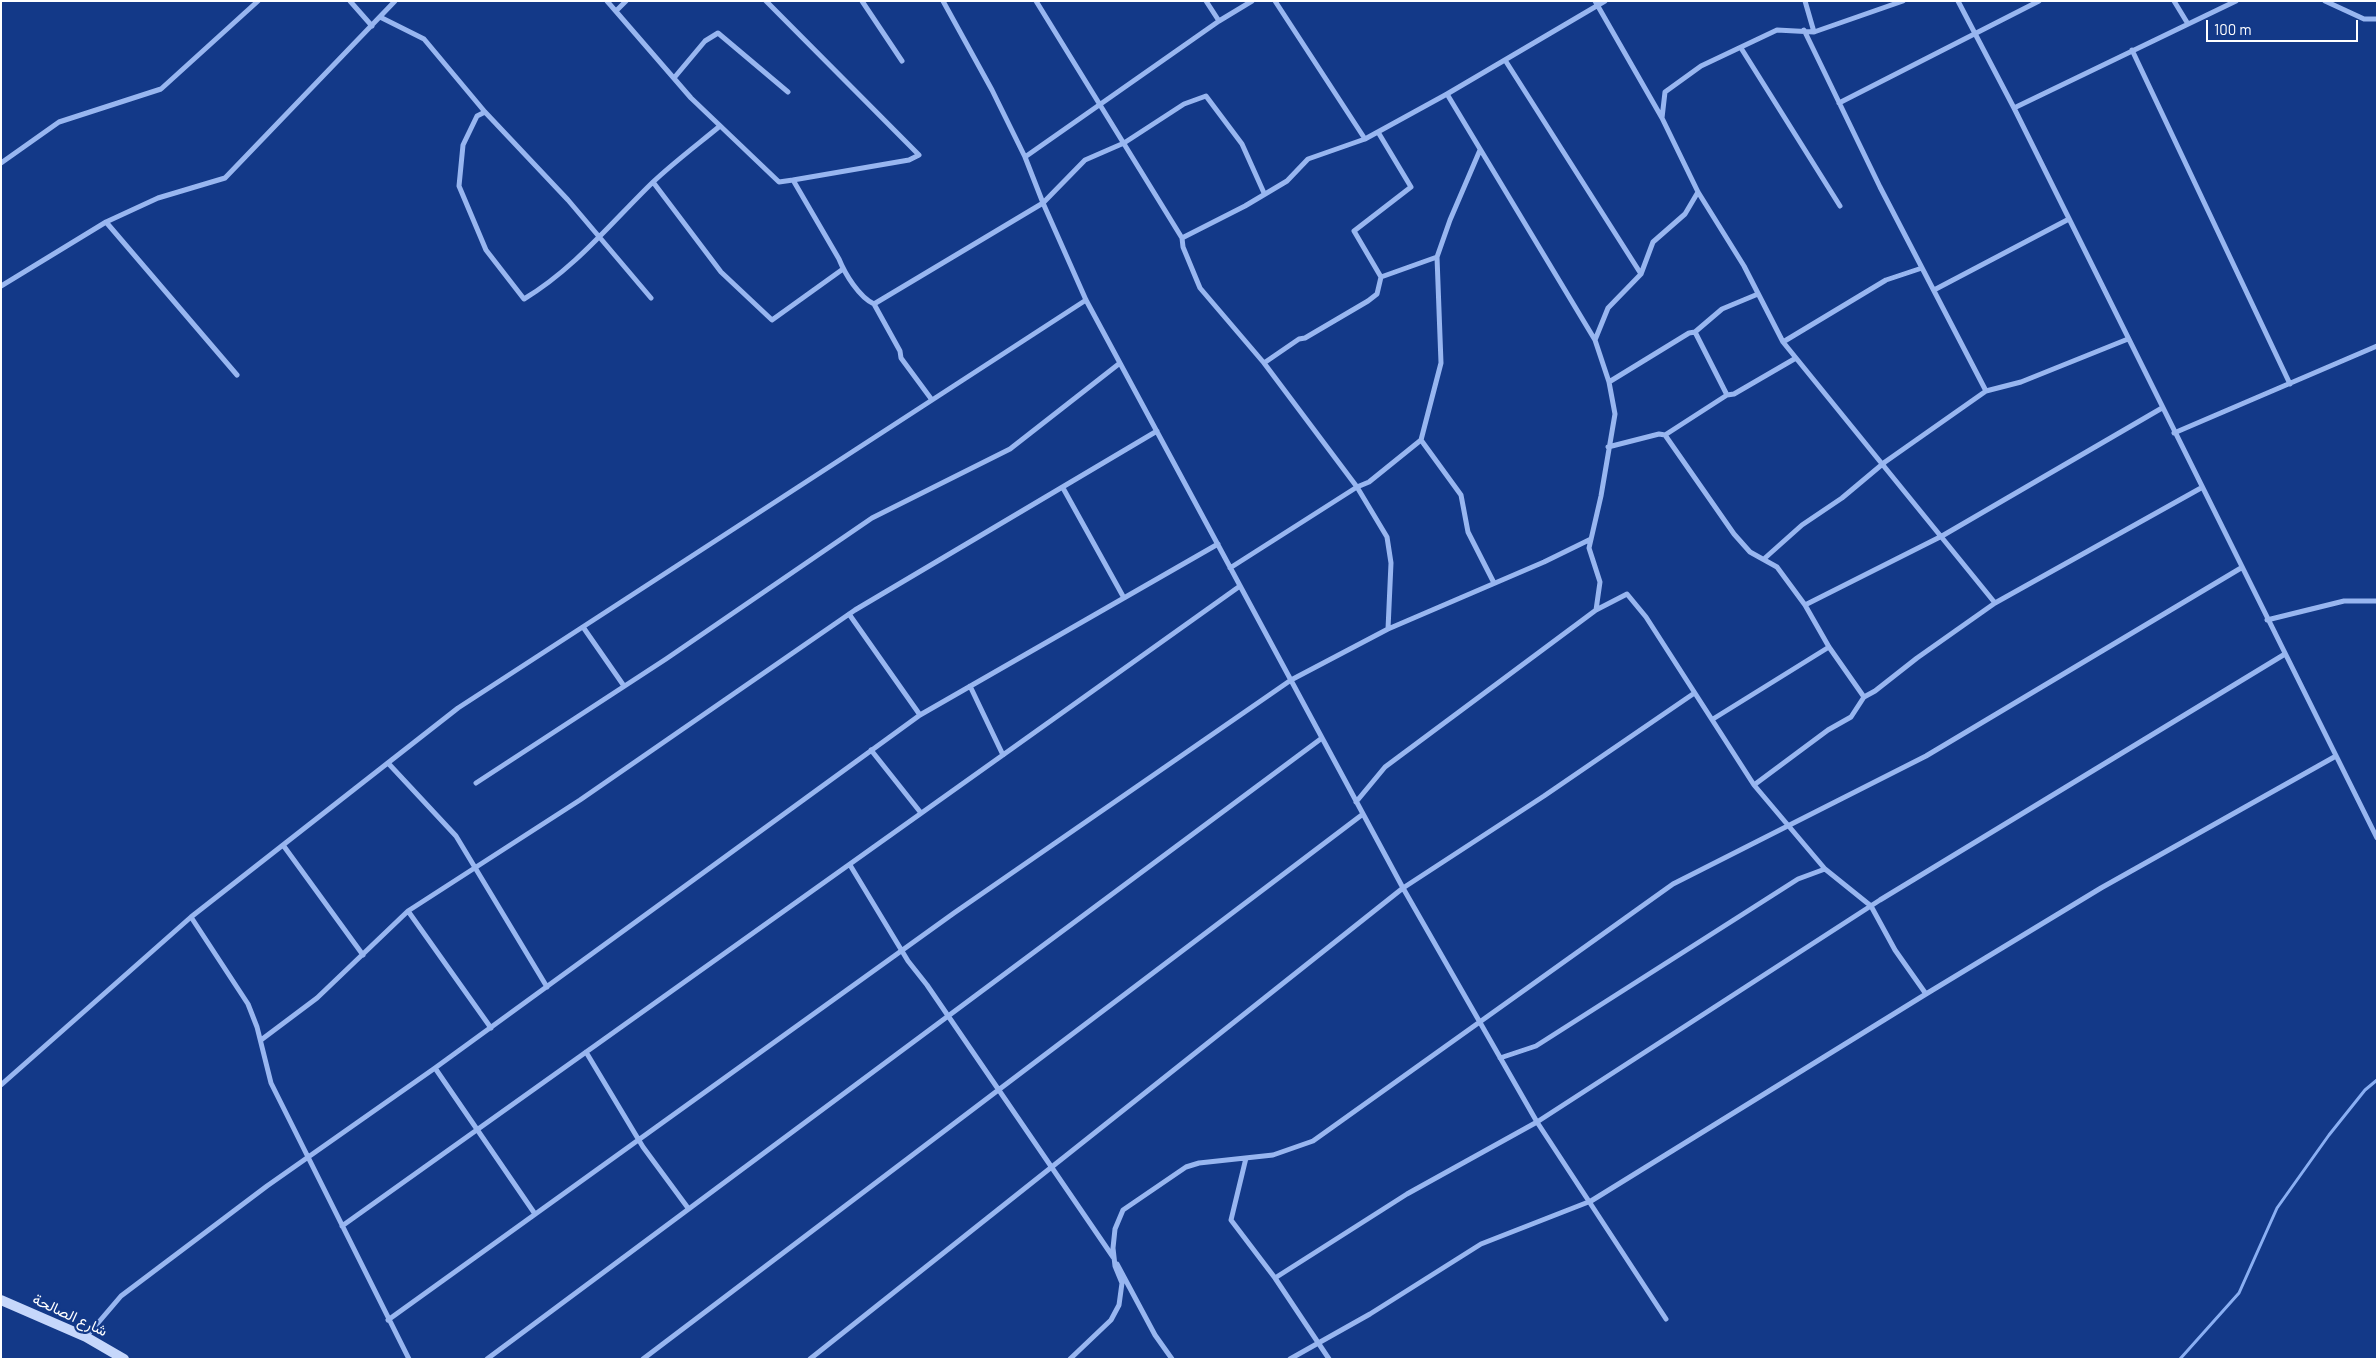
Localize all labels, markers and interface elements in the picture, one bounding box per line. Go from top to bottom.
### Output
scale bar [2208,10,2360,42]
text: 100 m [2214,20,2252,38]
street label: شارع الصالحة [30,1290,110,1340]

